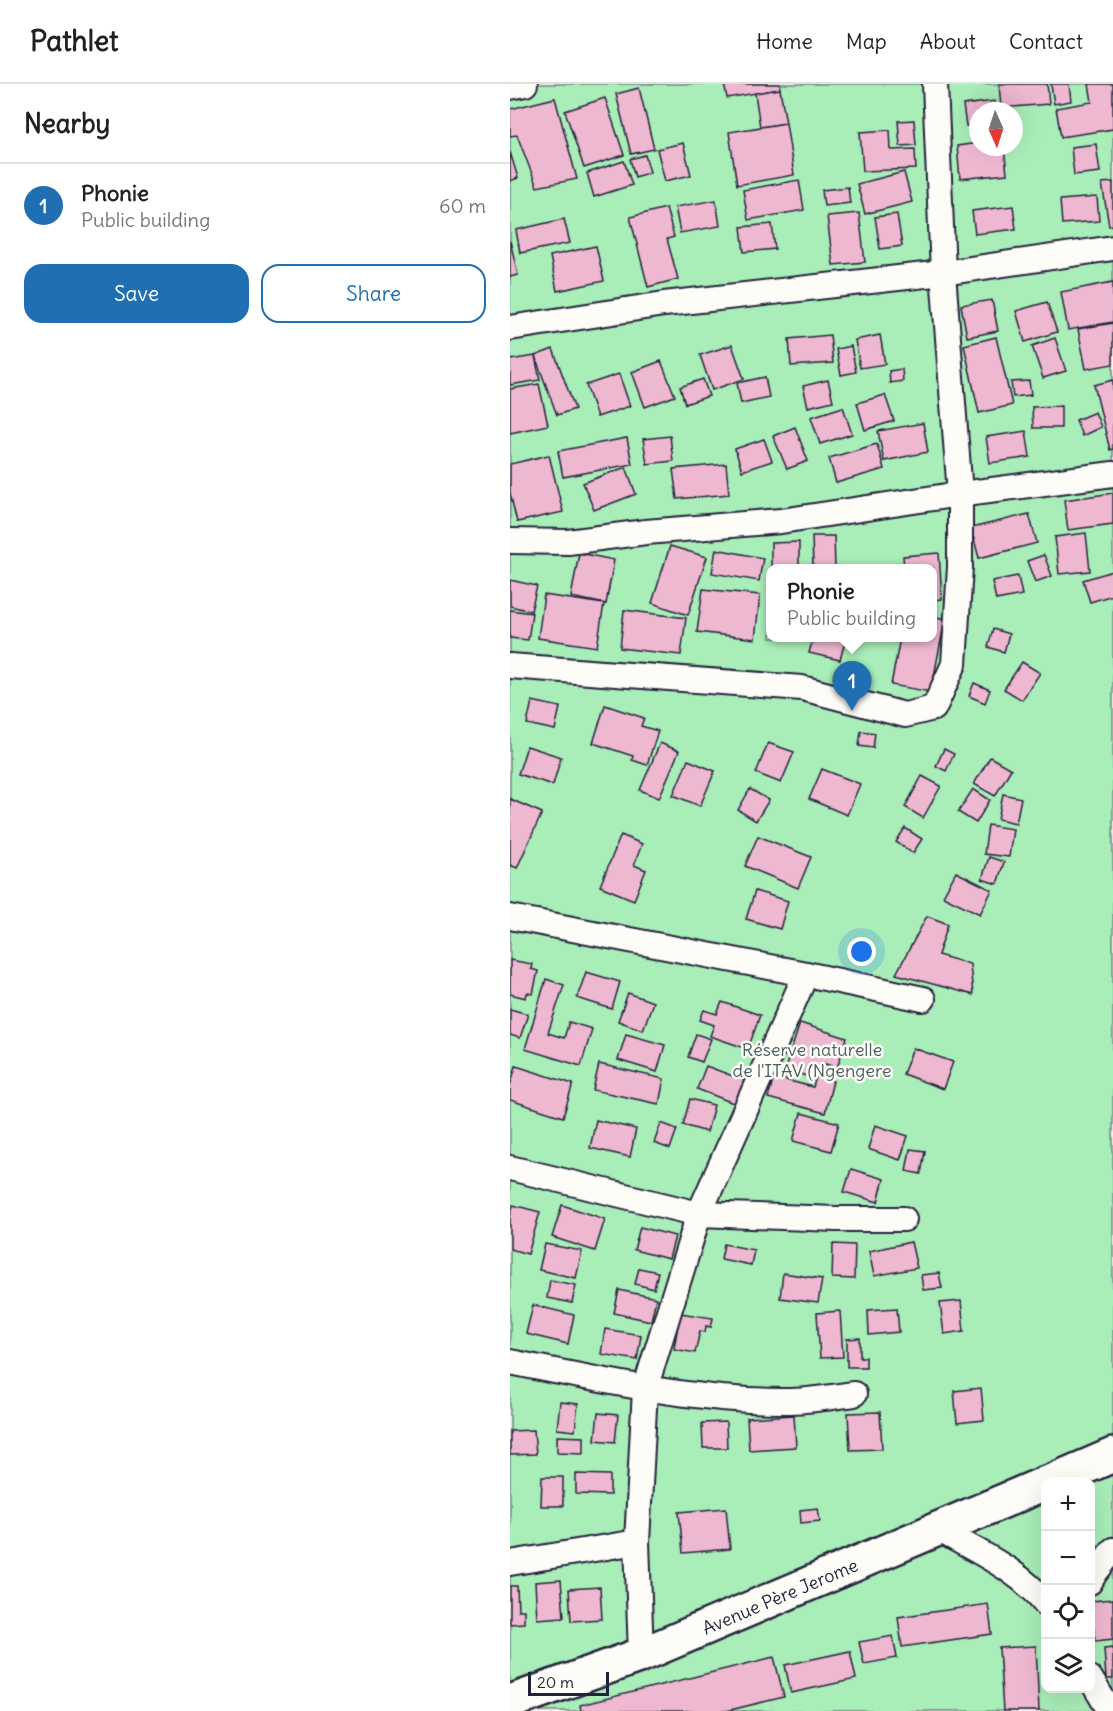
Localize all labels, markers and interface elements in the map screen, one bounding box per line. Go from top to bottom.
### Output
text: Pathlet [30,23,119,59]
text: Home [756,28,813,55]
text: Map [846,28,887,55]
text: About [920,28,976,55]
text: Contact [1009,28,1083,55]
north arrow [969,102,1023,156]
text: Nearby [24,107,110,140]
text: Phonie [81,179,149,207]
text: 1 [40,193,47,218]
text: 60 m [439,193,486,218]
text: Public building [81,207,210,232]
button: Save [24,264,249,323]
button: Share [261,264,486,323]
popup [766,564,937,642]
text: Phonie [787,577,855,605]
text: Public building [787,605,916,630]
pin: 1 [832,662,872,711]
your location [847,937,876,966]
park label: Réserve naturelle de l'ITAV (Ngengere [732,1038,892,1082]
map controls [1041,1477,1095,1693]
button: + [1041,1477,1095,1531]
button: − [1041,1531,1095,1585]
street label: Avenue Père Jerome [698,1553,861,1639]
button: locate [1041,1585,1095,1639]
button: layers [1041,1639,1095,1693]
scale bar [528,1669,609,1696]
text: 20 m [537,1672,574,1692]

